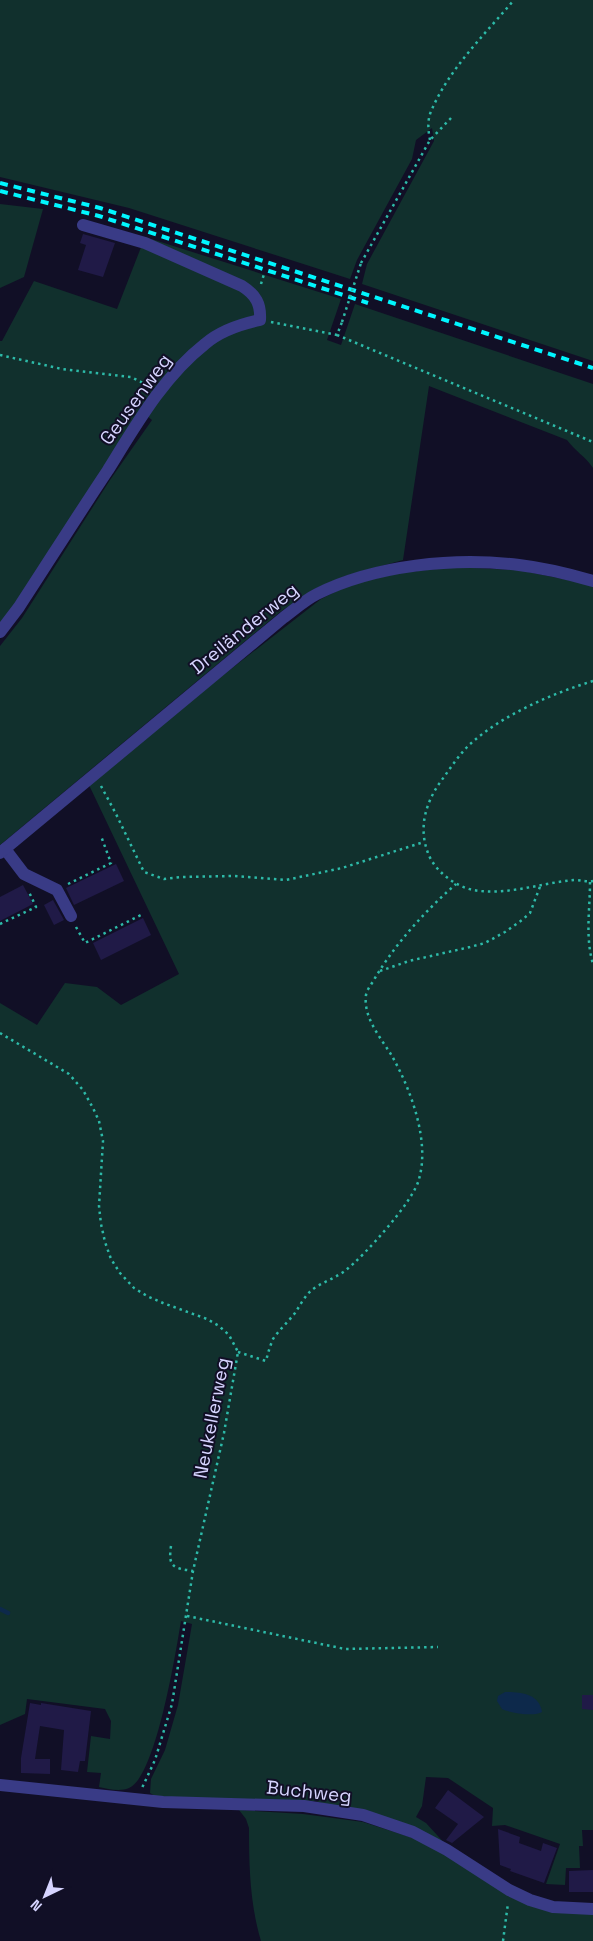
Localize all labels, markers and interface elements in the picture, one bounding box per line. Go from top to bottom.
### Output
street label: Geusenweg [94,349,177,450]
street label: Dreiländerweg [185,577,303,680]
street label: Neukellerweg [188,1356,235,1481]
street label: Buchweg [265,1775,353,1808]
north arrow [20,1871,70,1921]
text: N [27,1896,46,1915]

